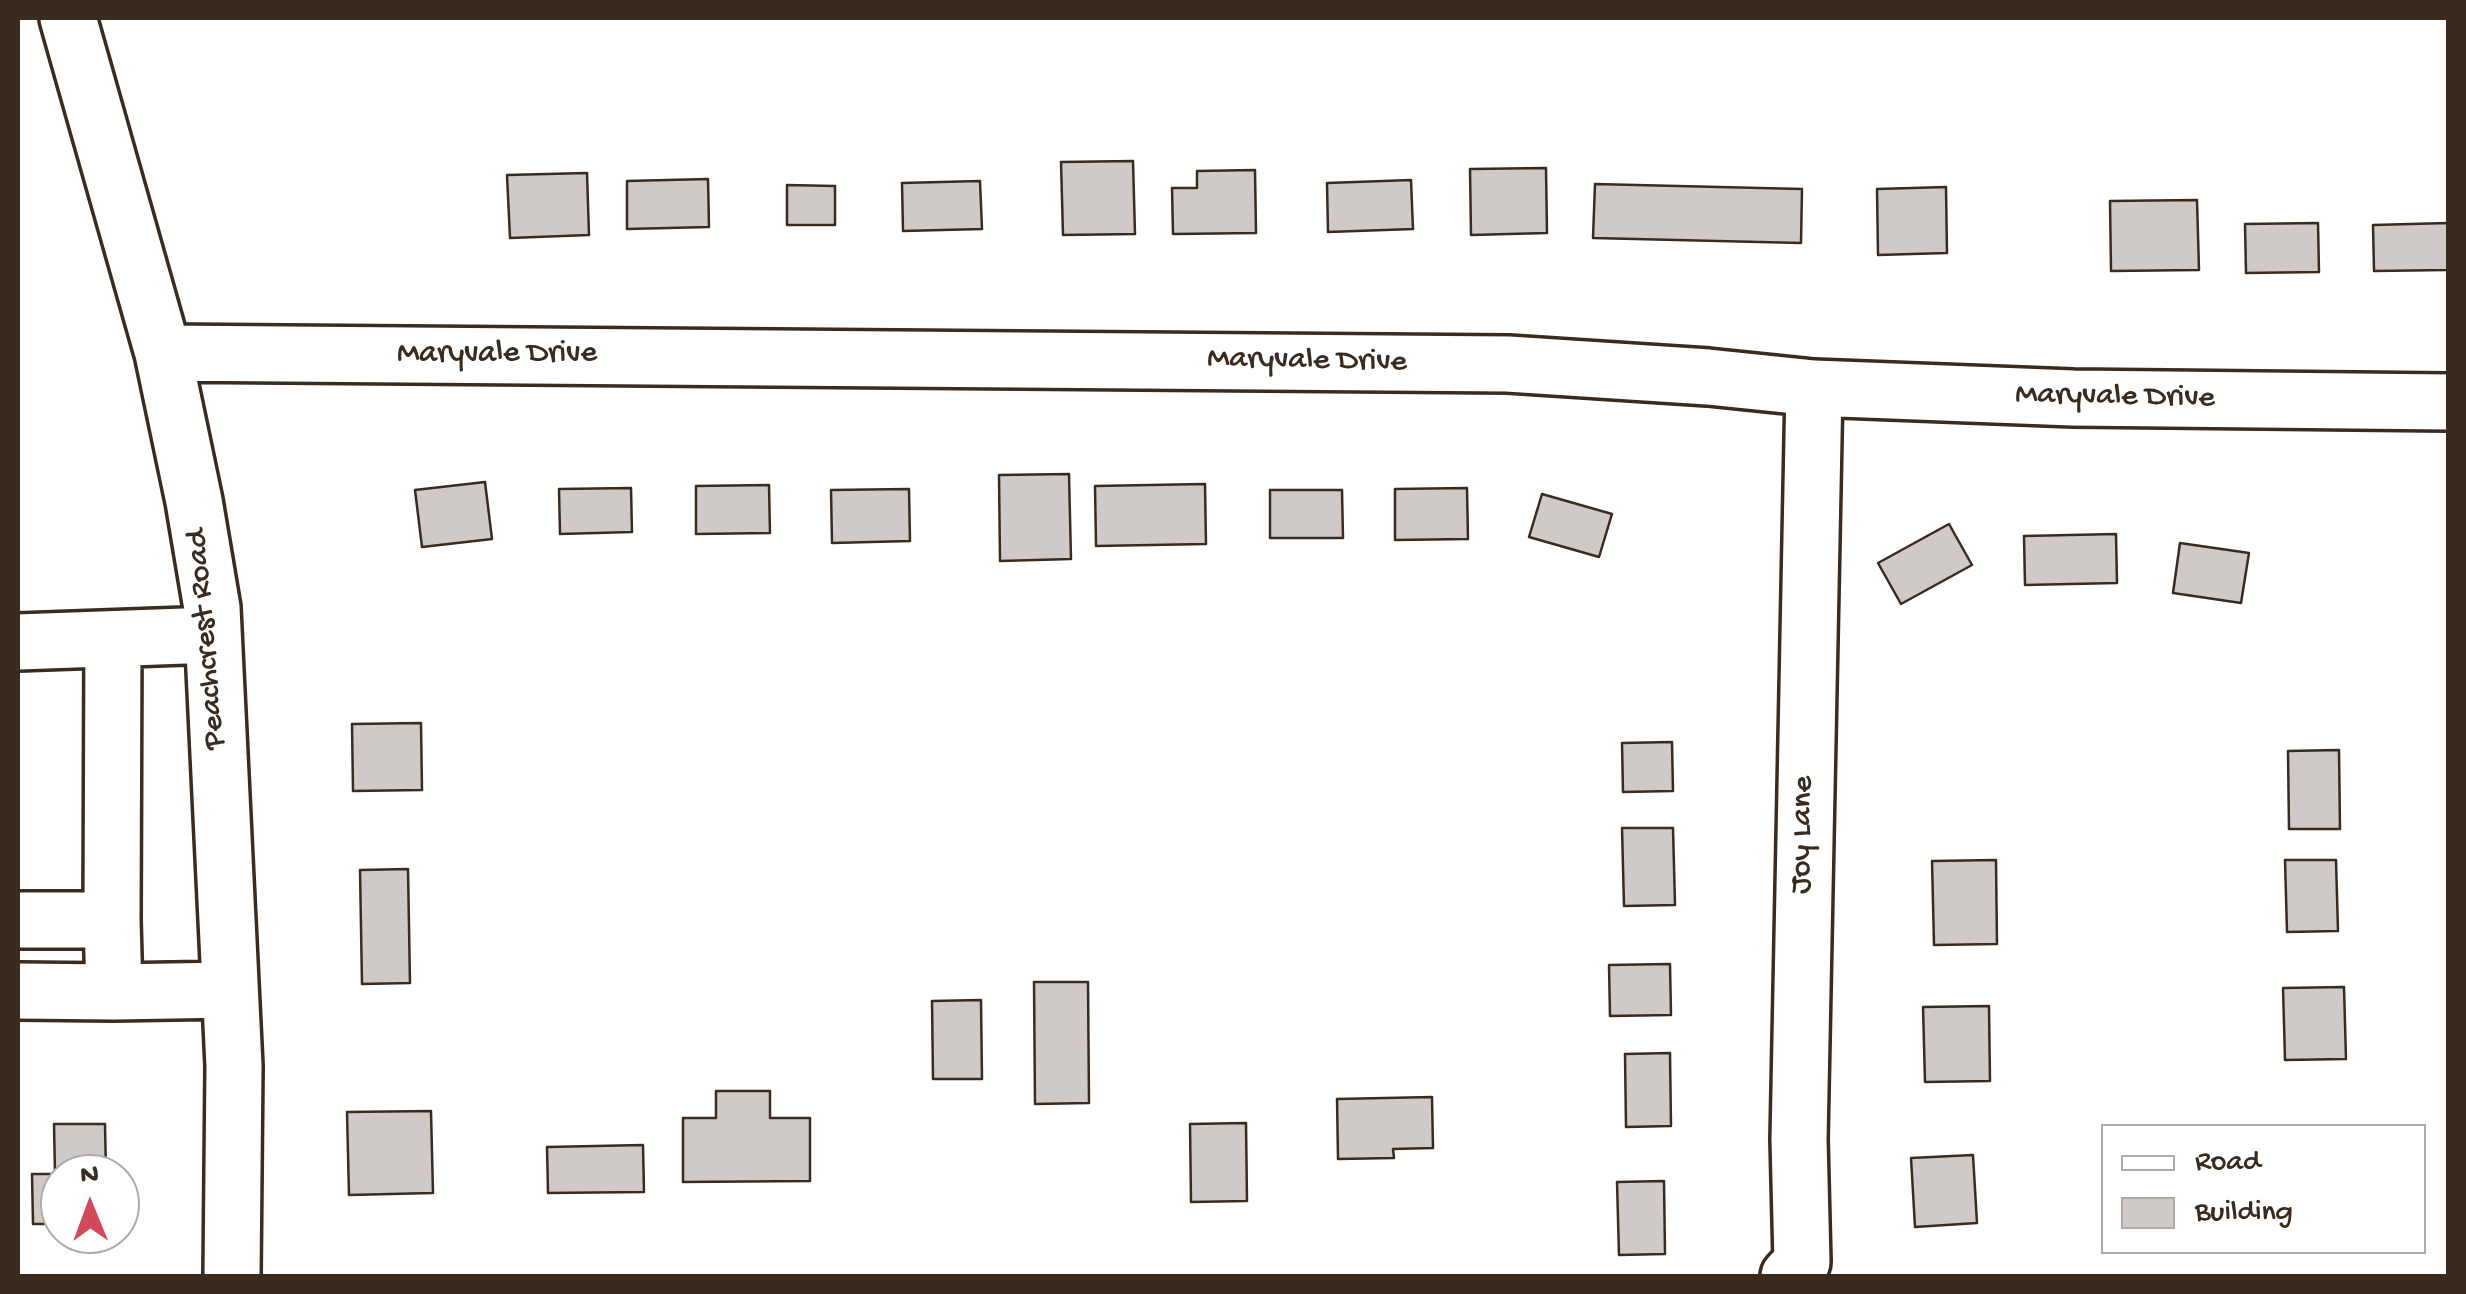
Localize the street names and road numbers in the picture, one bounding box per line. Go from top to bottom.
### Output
street label: Maryvale Drive [397,336,597,374]
street label: Maryvale Drive [1207,341,1407,383]
street label: Maryvale Drive [2015,377,2215,419]
street label: Peachcrest Road [179,527,237,751]
street label: Joy Lane [1784,776,1824,894]

